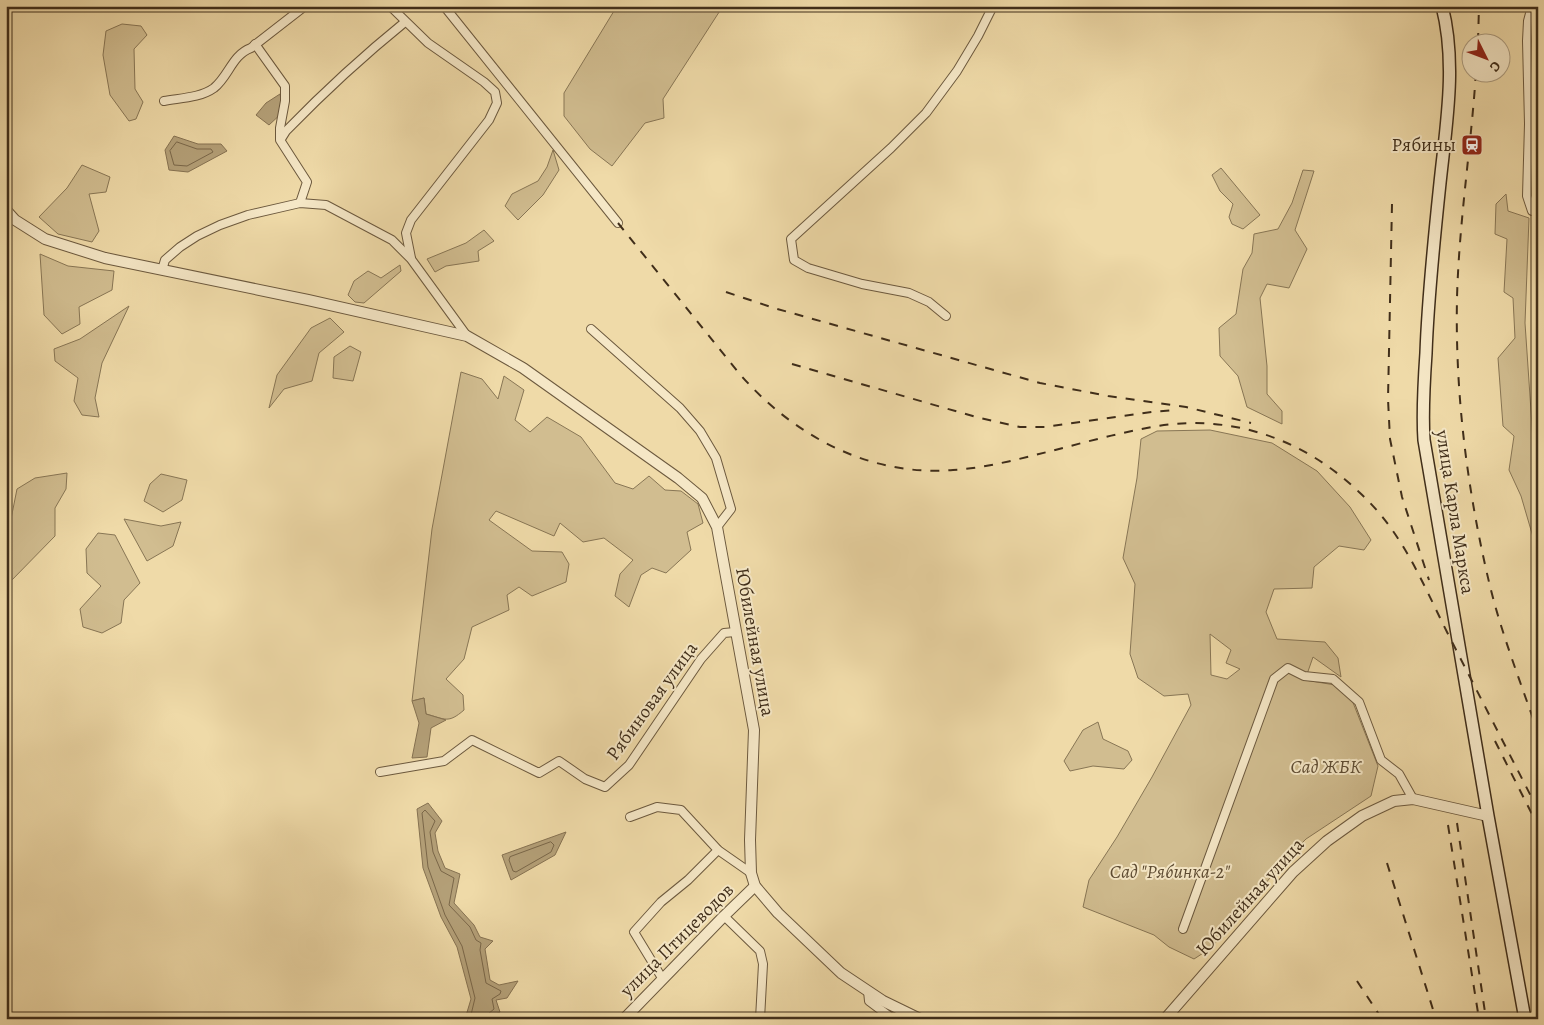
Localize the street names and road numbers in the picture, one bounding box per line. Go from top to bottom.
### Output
street label: улица Карла Маркса [1429,427,1481,596]
street label: Юбилейная улица [729,566,781,719]
street label: Рябиновая улица [600,636,704,766]
street label: Юбилейная улица [1190,832,1310,962]
street label: улица Птицеводов [614,877,740,1003]

